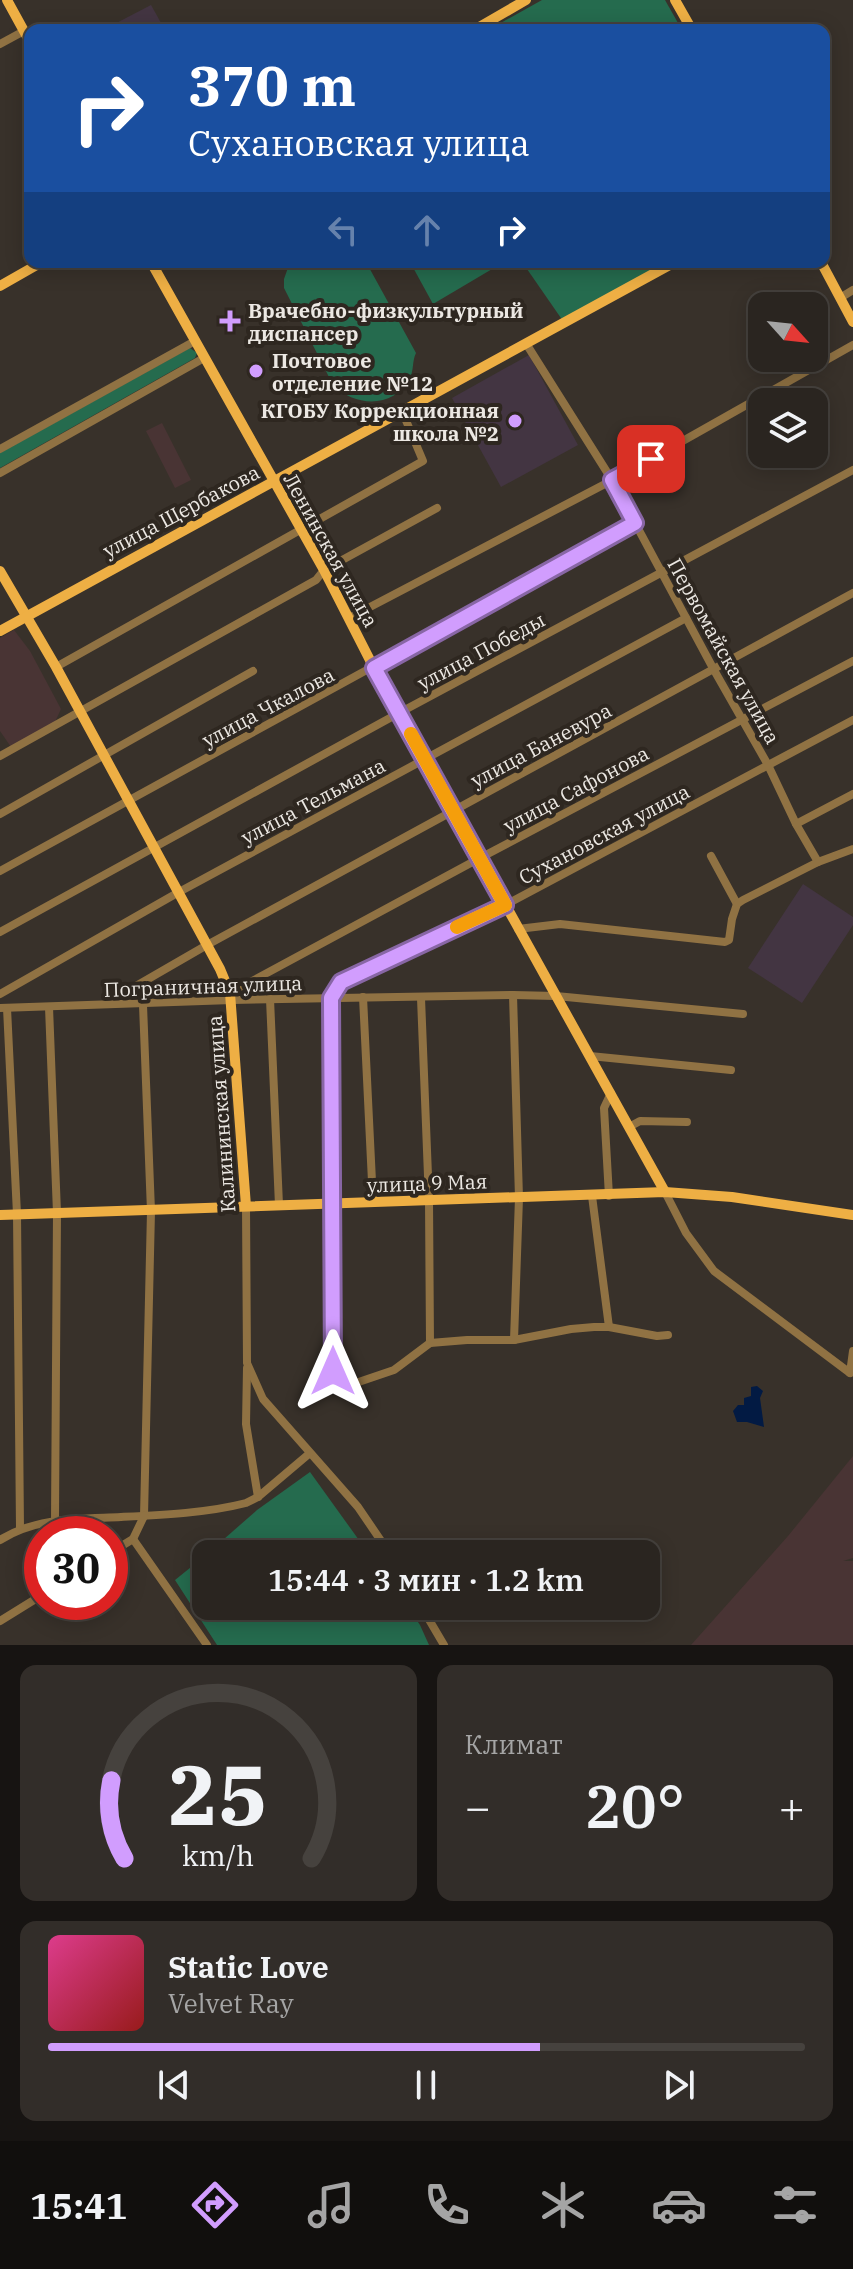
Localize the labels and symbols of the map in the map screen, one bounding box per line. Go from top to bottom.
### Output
north arrow [748,292,828,372]
place label: Врачебно-физкультурный диспансер [248,297,524,347]
marker: Врачебно-физкультурный диспансер [219,310,241,332]
place label: Почтовое отделение №12 [272,347,433,397]
marker: Почтовое отделение №12 [247,362,265,380]
place label: КГОБУ Коррекционная школа №2 [261,397,499,447]
marker: КГОБУ Коррекционная школа №2 [506,412,524,430]
pin [617,425,685,493]
street label: улица Щербакова [98,458,264,564]
street label: Ленинская улица [277,468,385,632]
street label: Первомайская улица [662,553,786,749]
street label: улица Победы [412,606,550,696]
street label: улица Чкалова [197,661,339,753]
street label: улица Баневура [466,696,616,794]
street label: улица Сафонова [499,739,654,839]
street label: улица Тельмана [236,752,390,850]
street label: Сухановская улица [514,777,694,891]
street label: Пограничная улица [103,969,303,1003]
street label: Калининская улица [201,1014,241,1214]
street label: улица 9 Мая [366,1167,488,1199]
position arrow [291,1329,375,1413]
speed limit sign: 30 [24,1516,128,1620]

